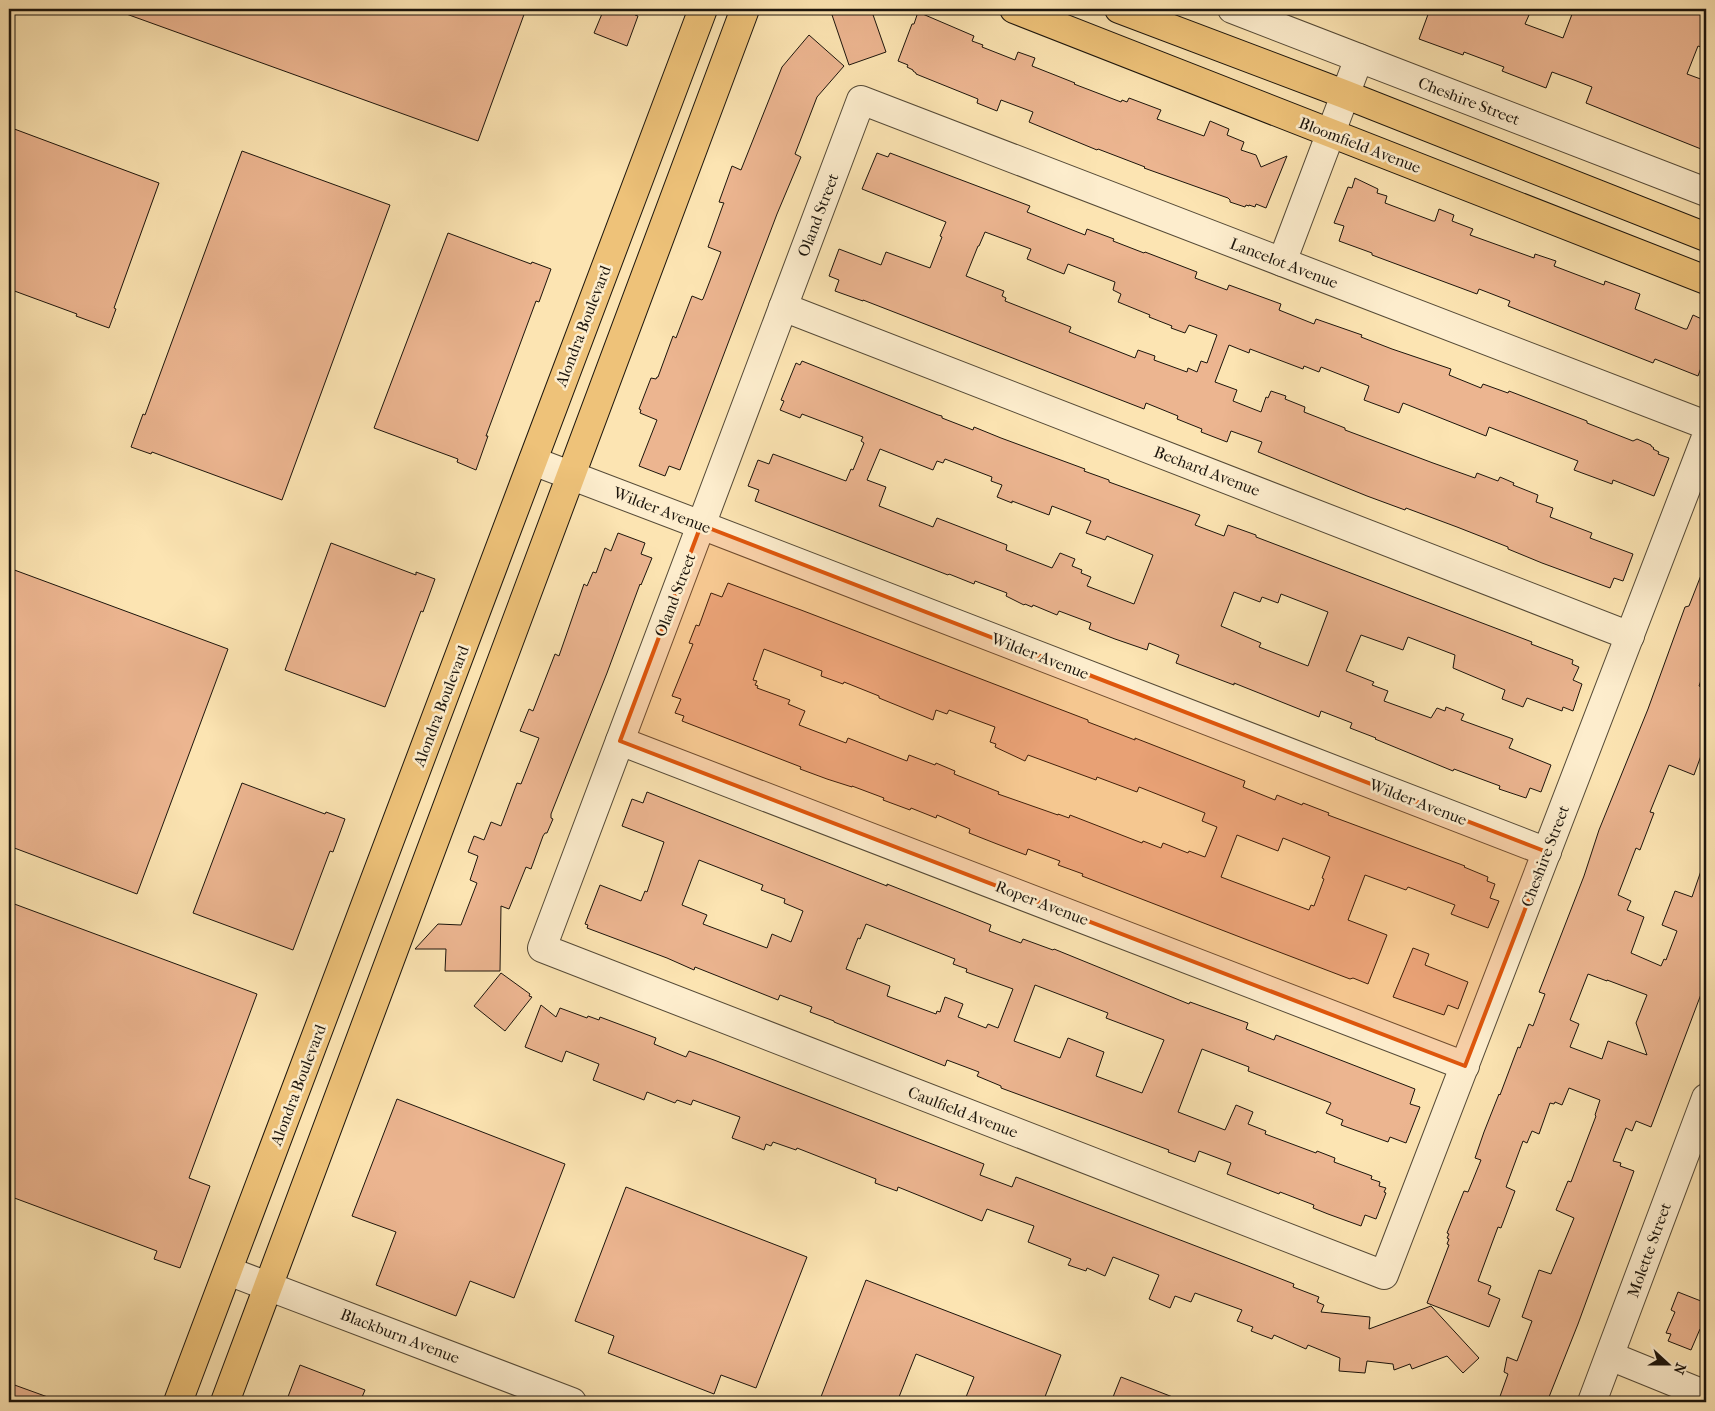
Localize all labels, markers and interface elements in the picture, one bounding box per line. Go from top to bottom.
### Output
street label: Cheshire Street [1415,73,1523,129]
street label: Bloomfield Avenue [1296,113,1424,177]
street label: Oland Street [793,170,843,260]
street label: Lancelot Avenue [1227,234,1341,292]
street label: Alondra Boulevard [551,262,615,390]
street label: Bechard Avenue [1151,442,1263,500]
street label: Wilder Avenue [610,482,714,537]
street label: Oland Street [650,550,700,640]
street label: Wilder Avenue [988,628,1092,683]
street label: Alondra Boulevard [409,642,473,770]
street label: Wilder Avenue [1366,774,1470,829]
street label: Cheshire Street [1517,802,1573,910]
street label: Roper Avenue [993,877,1091,929]
street label: Alondra Boulevard [266,1021,330,1149]
street label: Caulfield Avenue [905,1082,1021,1142]
street label: Molette Street [1623,1200,1675,1300]
street label: Blackburn Avenue [338,1305,462,1367]
north arrow [1642,1338,1692,1388]
text: N [1670,1360,1690,1377]

